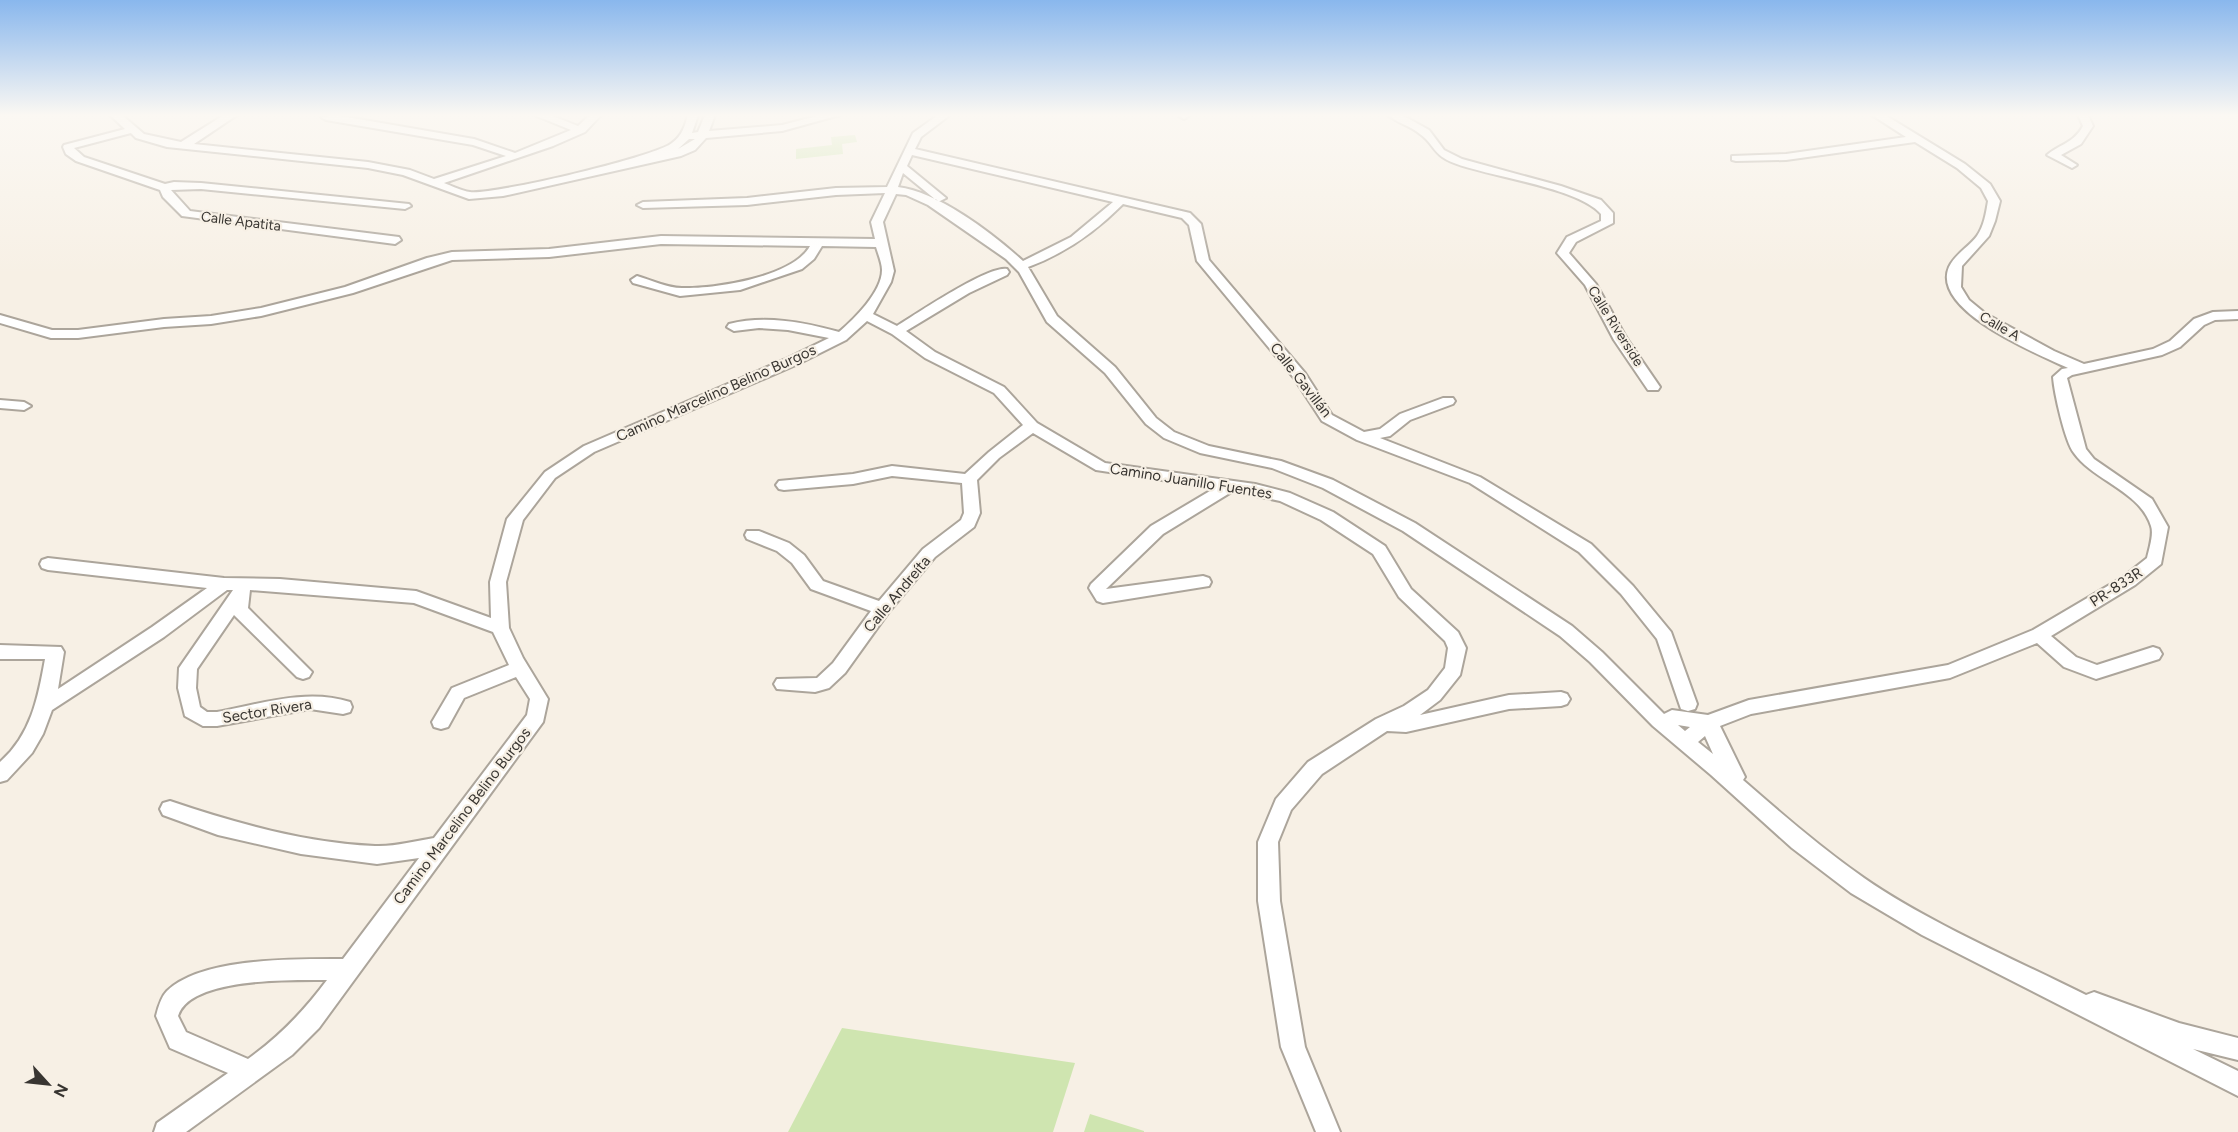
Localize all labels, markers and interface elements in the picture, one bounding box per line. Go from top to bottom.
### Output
street label: Calle Apatita [200,208,282,235]
street label: Calle Riverside [1584,283,1647,370]
street label: Calle A [1976,308,2023,345]
street label: Calle Gavillán [1266,339,1336,421]
street label: Camino Marcelino Belino Burgos [613,341,819,445]
street label: Camino Juanillo Fuentes [1109,459,1273,503]
street label: Calle Andreíta [860,552,934,636]
street label: PR-833R [2086,563,2146,611]
street label: Sector Rivera [221,695,313,727]
street label: Camino Marcelino Belino Burgos [390,724,534,908]
north arrow [18,1054,78,1114]
text: N [50,1081,72,1100]

